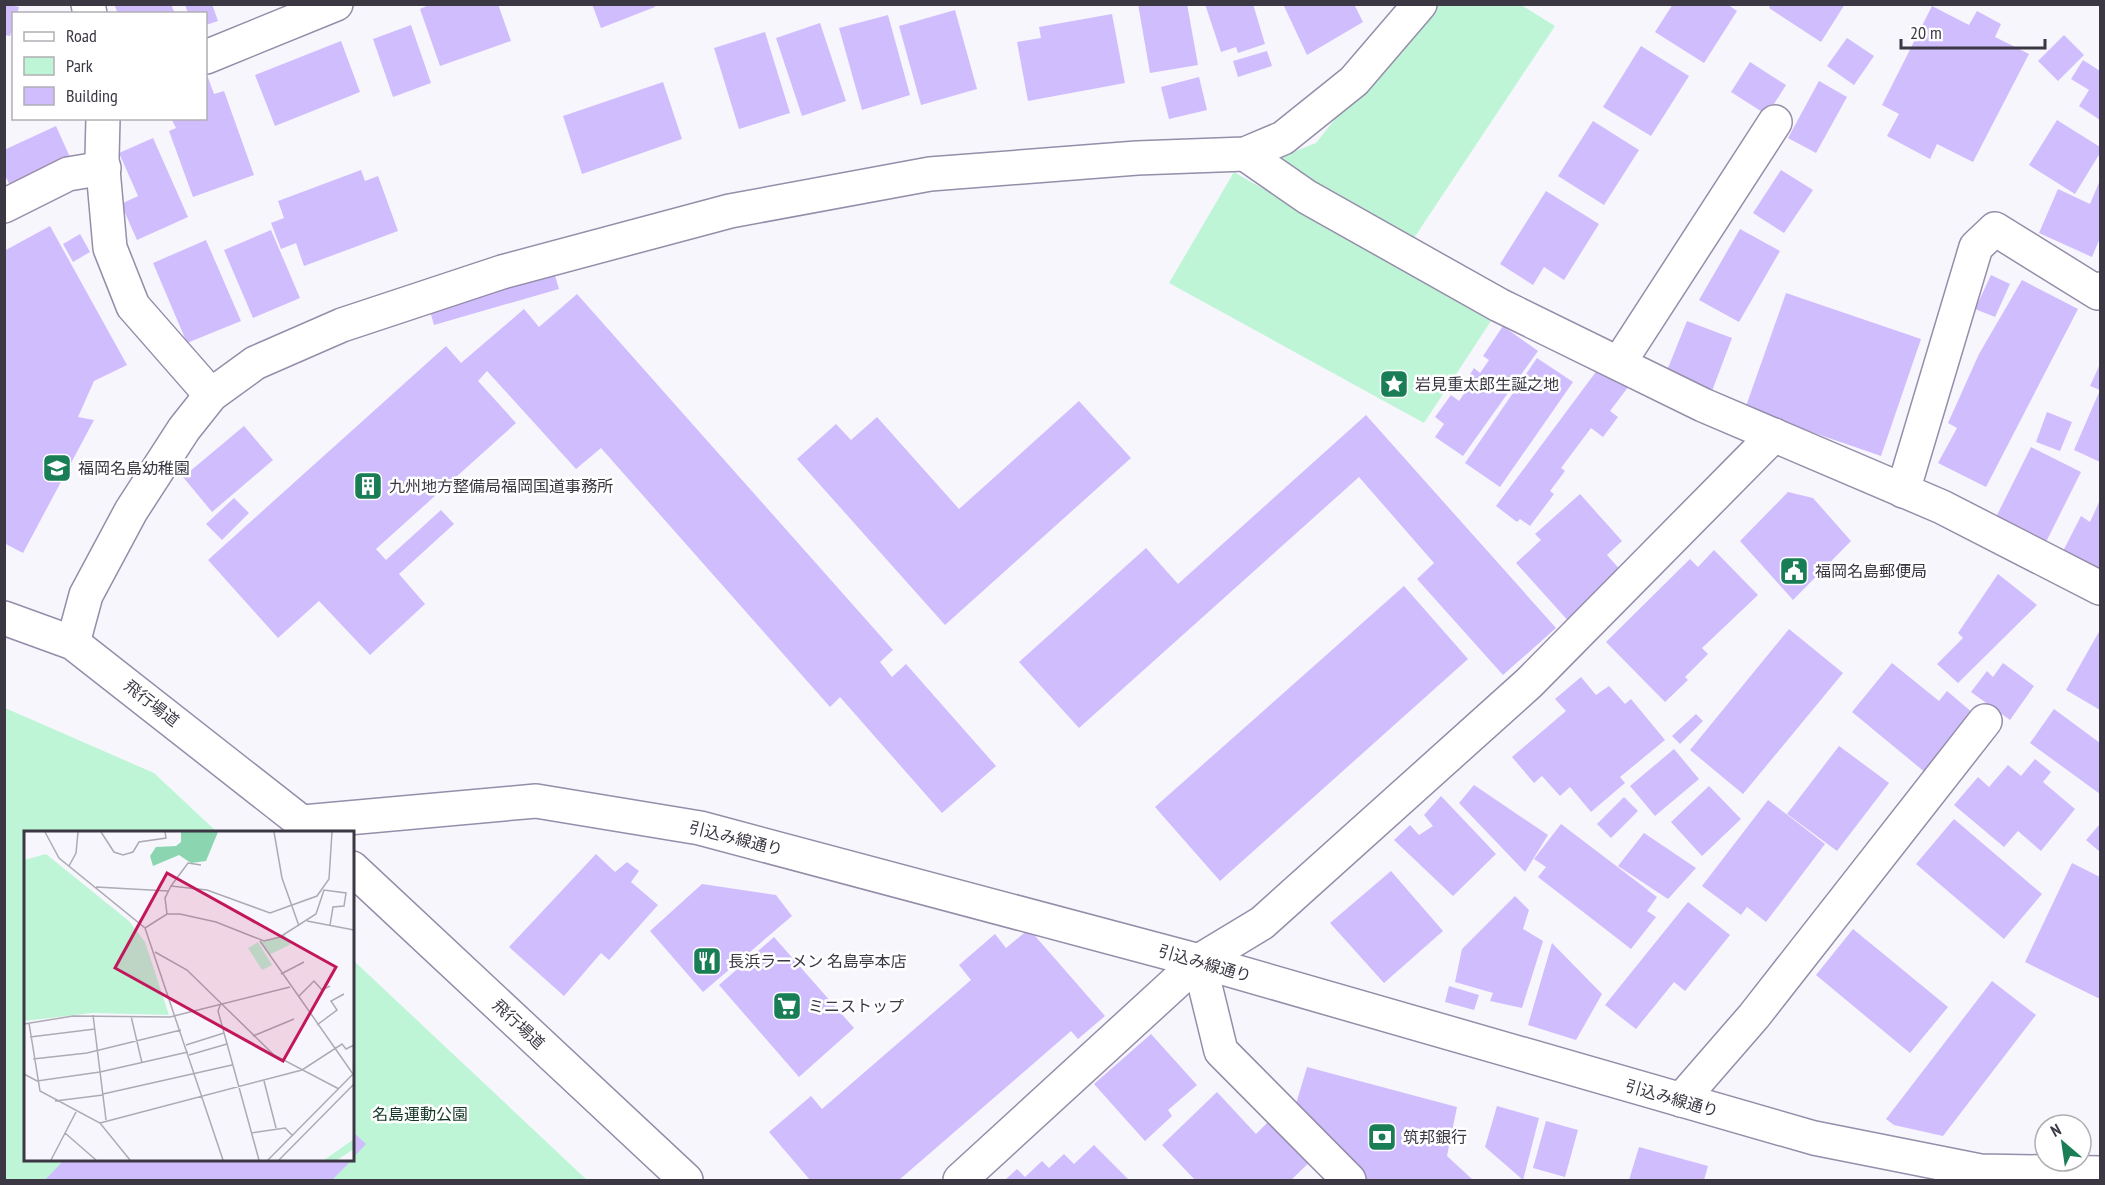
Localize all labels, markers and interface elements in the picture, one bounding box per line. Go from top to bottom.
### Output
legend [12,12,207,120]
scale bar [1901,12,2045,50]
text: 20 m [1910,21,1942,44]
text: Road [66,24,97,47]
text: Park [66,54,93,77]
text: Building [66,84,118,107]
place icon: 岩見重太郎生誕之地 [1378,368,1410,400]
place label: 岩見重太郎生誕之地 [1415,374,1559,394]
school or university icon: 福岡名島幼稚園 [41,452,73,484]
place label: 福岡名島幼稚園 [78,458,190,478]
building icon: 九州地方整備局福岡国道事務所 [352,470,384,502]
place label: 九州地方整備局福岡国道事務所 [389,476,613,496]
public building icon: 福岡名島郵便局 [1778,555,1810,587]
place label: 福岡名島郵便局 [1815,561,1927,581]
street label: 飛行場道 [121,675,183,731]
street label: 引込み線通り [687,817,785,859]
inset map [24,831,354,1161]
street label: 引込み線通り [1156,940,1254,986]
restaurant icon: 長浜ラーメン 名島亭本店 [691,945,723,977]
place label: 長浜ラーメン 名島亭本店 [728,951,907,971]
supermarket icon: ミニストップ [771,990,803,1022]
street label: 飛行場道 [489,995,549,1053]
place label: ミニストップ [808,996,904,1016]
street label: 引込み線通り [1623,1075,1721,1121]
park label: 名島運動公園 [372,1104,468,1124]
north arrow [2033,1113,2093,1173]
text: N [2047,1119,2064,1141]
bank icon: 筑邦銀行 [1366,1121,1398,1153]
place label: 筑邦銀行 [1403,1127,1467,1147]

